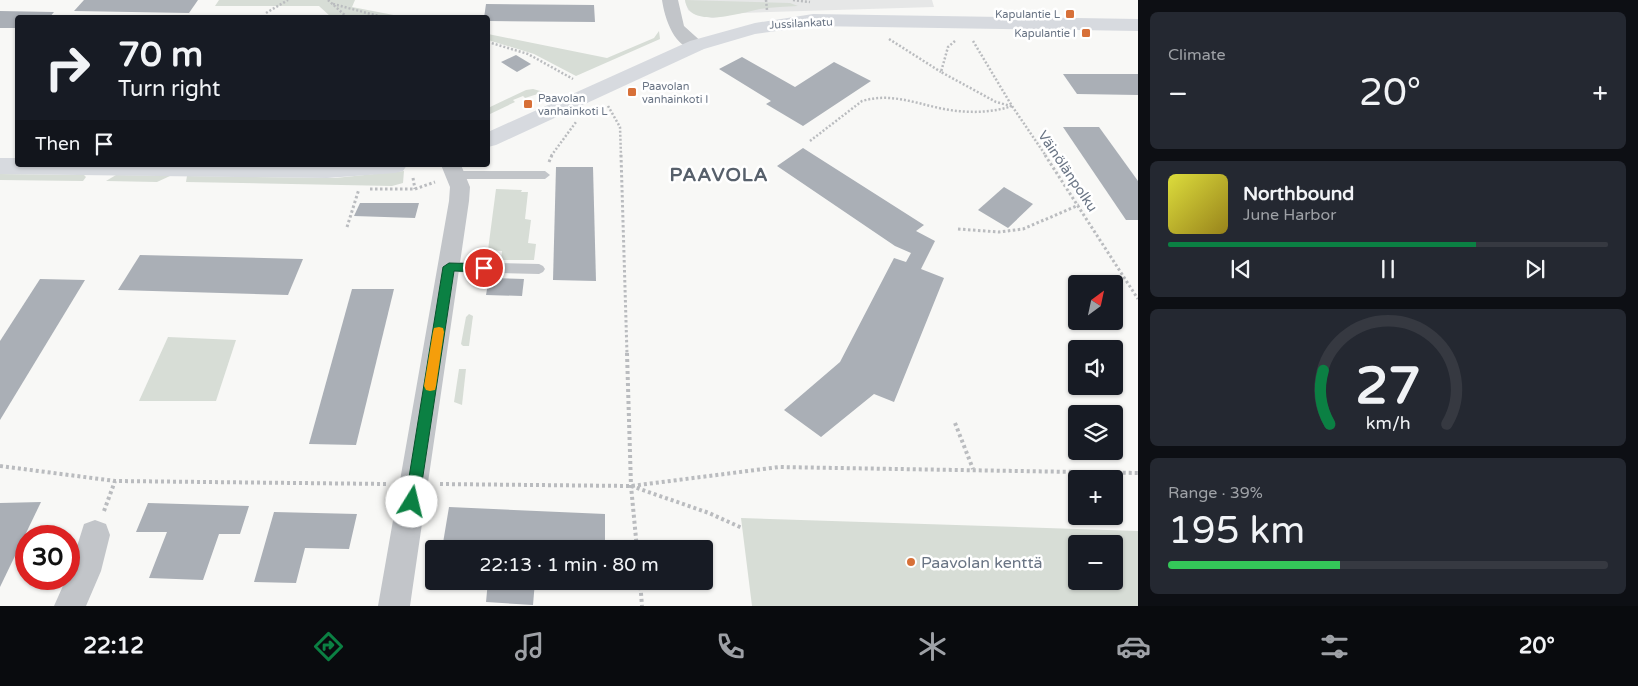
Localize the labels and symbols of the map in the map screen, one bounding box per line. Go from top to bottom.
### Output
place label: Kapulantie L [995,8,1061,21]
marker: Kapulantie L [1064,8,1076,20]
street label: Jussilankatu [769,15,833,32]
place label: Kapulantie I [1014,27,1076,40]
marker: Kapulantie I [1080,27,1092,39]
place label: Paavolan vanhainkoti I [642,80,708,106]
marker: Paavolan vanhainkoti I [626,86,638,98]
place label: Paavolan vanhainkoti L [538,92,608,118]
marker: Paavolan vanhainkoti L [522,98,534,110]
street label: Väinölänpolku [1034,127,1101,215]
district label: PAAVOLA [669,164,769,186]
pin [463,247,505,289]
north arrow [1068,275,1122,330]
position arrow [385,475,437,527]
speed limit sign: 30 [15,525,80,590]
place label: Paavolan kenttä [921,553,1043,573]
marker: Paavolan kenttä [905,556,917,568]

